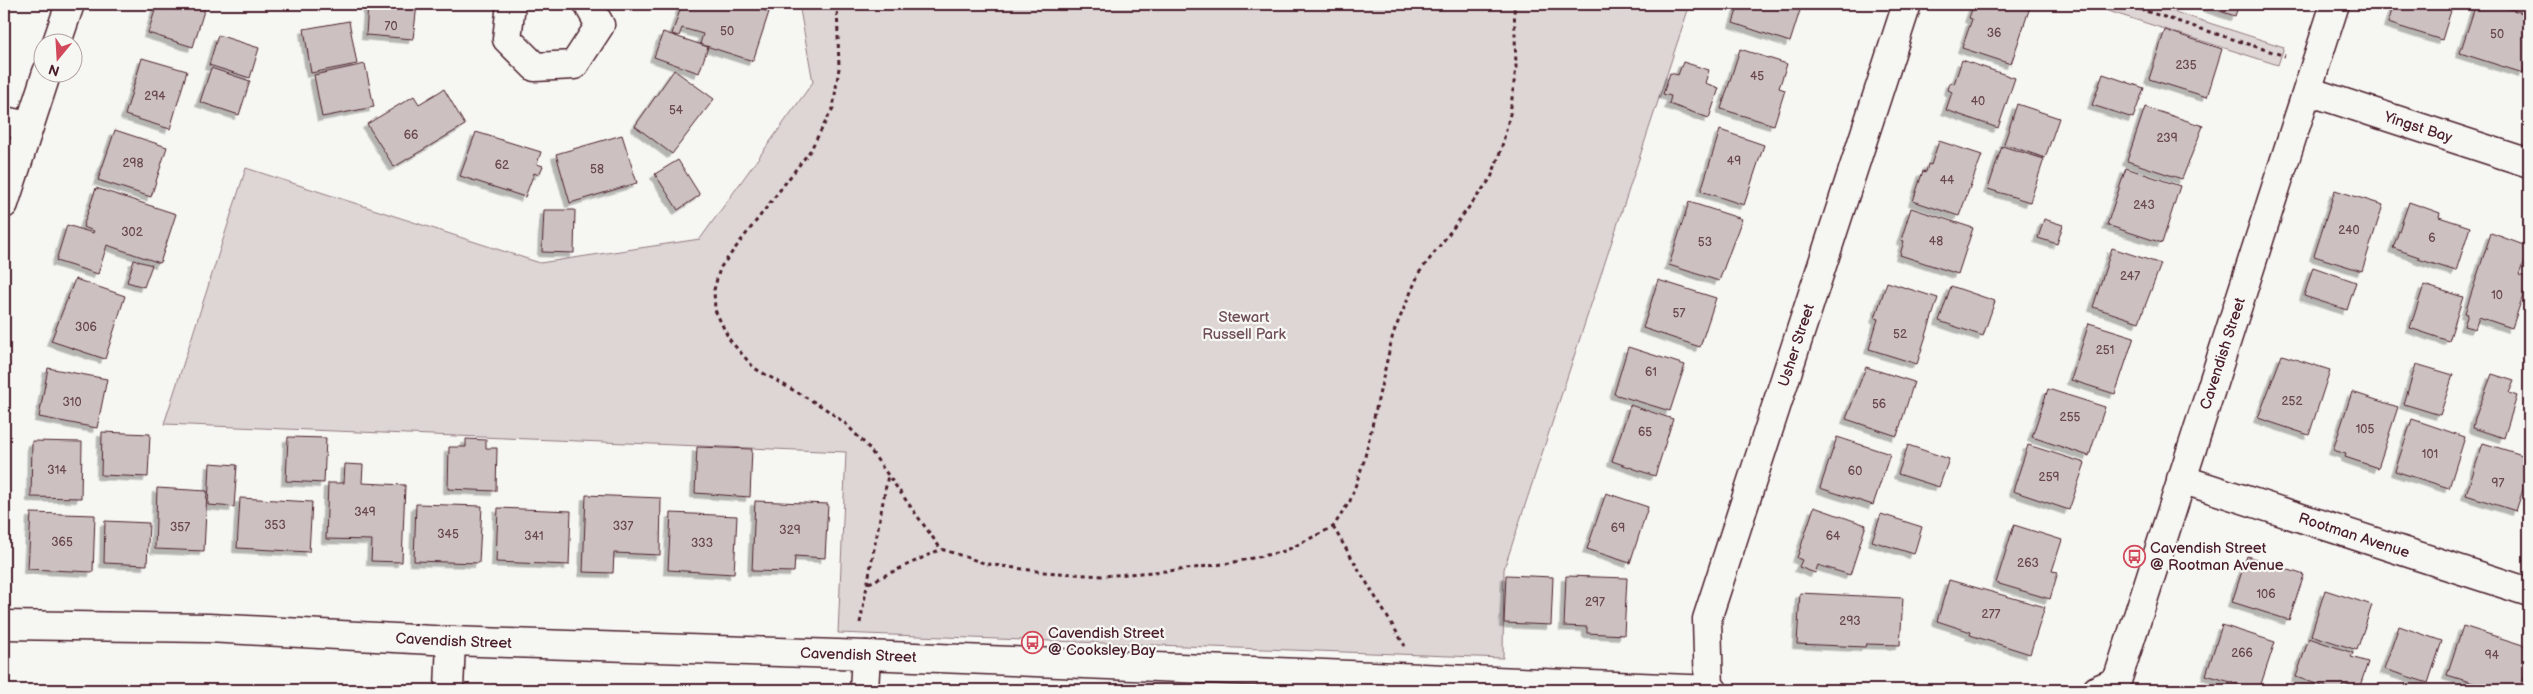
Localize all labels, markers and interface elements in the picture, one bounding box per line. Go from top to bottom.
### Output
house number: 70 [385,19,397,34]
house number: 50 [720,24,734,39]
house number: 36 [1987,26,2001,41]
house number: 50 [2490,27,2504,42]
north arrow [32,32,82,82]
house number: 235 [2175,58,2197,73]
text: N [47,60,62,80]
house number: 45 [1750,69,1764,84]
house number: 294 [144,89,166,104]
house number: 40 [1971,94,1985,109]
house number: 54 [669,103,684,118]
street label: Yingst Bay [2381,107,2455,147]
house number: 66 [404,128,418,143]
house number: 239 [2156,131,2178,146]
house number: 49 [1727,154,1741,169]
house number: 298 [122,156,144,171]
house number: 62 [495,158,509,173]
house number: 58 [590,162,604,177]
house number: 44 [1940,173,1955,188]
house number: 243 [2133,198,2155,213]
house number: 240 [2338,223,2360,238]
house number: 302 [121,225,143,240]
house number: 6 [2428,231,2436,246]
house number: 48 [1929,234,1943,249]
house number: 53 [1698,235,1712,250]
house number: 247 [2120,269,2140,284]
house number: 10 [2491,288,2503,303]
street label: Cavendish Street [2196,295,2249,412]
street label: Usher Street [1774,301,1819,389]
house number: 57 [1673,306,1685,321]
park label: Stewart Russell Park [1202,308,1286,344]
house number: 306 [75,320,97,335]
house number: 52 [1893,327,1907,342]
house number: 251 [2096,343,2114,358]
house number: 61 [1645,365,1657,380]
house number: 252 [2281,394,2303,409]
house number: 310 [62,395,82,410]
house number: 56 [1872,397,1886,412]
house number: 255 [2060,410,2081,425]
house number: 105 [2356,422,2374,437]
house number: 65 [1638,425,1652,440]
house number: 101 [2422,447,2438,462]
house number: 314 [47,463,67,478]
house number: 60 [1848,464,1862,479]
house number: 259 [2039,470,2060,485]
house number: 97 [2492,476,2505,491]
house number: 349 [354,505,376,520]
street label: Rootman Avenue [2296,508,2412,562]
house number: 353 [264,518,286,533]
house number: 337 [613,519,633,534]
house number: 357 [170,520,190,535]
house number: 69 [1611,521,1625,536]
house number: 329 [779,523,801,538]
house number: 345 [437,527,459,542]
house number: 341 [524,529,544,544]
house number: 64 [1826,529,1841,544]
house number: 365 [51,535,73,550]
house number: 333 [691,536,713,551]
place label: Cavendish Street @ Rootman Avenue [2150,539,2284,575]
bus stop icon: Cavendish Street @ Rootman Avenue [2122,545,2146,569]
house number: 263 [2017,556,2039,571]
house number: 106 [2256,587,2276,602]
house number: 297 [1585,595,1605,610]
house number: 277 [1982,607,2001,622]
house number: 293 [1839,614,1861,629]
place label: Cavendish Street @ Cooksley Bay [1048,624,1165,660]
street label: Cavendish Street [395,629,513,653]
bus stop icon: Cavendish Street @ Cooksley Bay [1020,630,1044,654]
street label: Cavendish Street [800,643,917,667]
house number: 266 [2231,646,2253,661]
house number: 94 [2485,648,2500,663]

